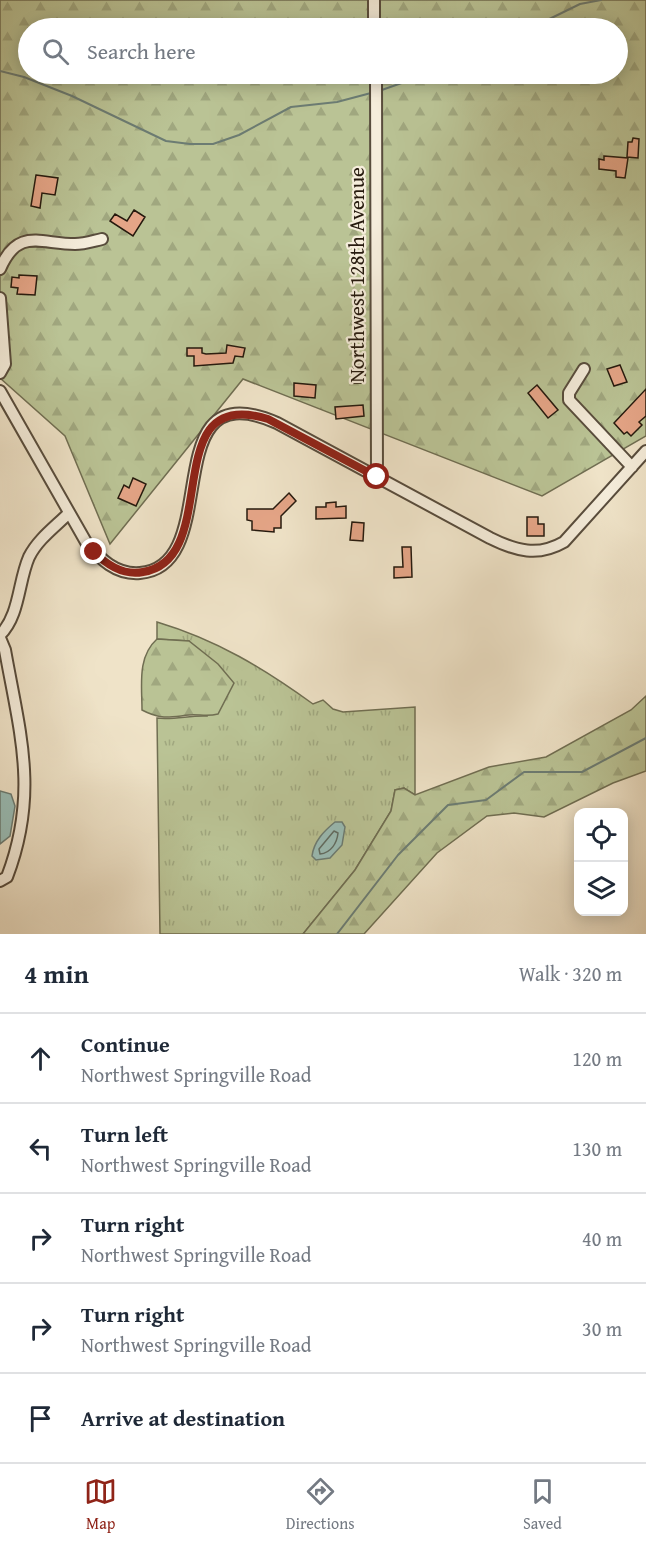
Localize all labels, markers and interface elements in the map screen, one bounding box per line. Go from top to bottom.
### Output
search box [18,18,628,84]
icon: search [39,35,72,68]
text: Search here [87,35,196,67]
street label: Northwest 128th Avenue [341,167,372,383]
route start [363,463,389,489]
route end [80,538,106,564]
map controls [574,808,628,916]
button: locate [574,808,628,862]
button: layers [574,862,628,916]
text: 4 min [24,954,89,993]
text: Walk · 320 m [519,959,622,988]
text: Continue [81,1028,170,1060]
icon: ahead [24,1042,57,1075]
text: 120 m [572,1044,622,1073]
text: Northwest Springville Road [81,1060,311,1089]
text: Turn left [81,1118,168,1150]
icon: left [24,1132,57,1165]
text: 130 m [572,1134,622,1163]
text: Northwest Springville Road [81,1150,311,1179]
text: Turn right [81,1208,184,1240]
icon: right [24,1222,57,1255]
text: 40 m [582,1224,622,1253]
text: Northwest Springville Road [81,1240,311,1269]
text: Turn right [81,1298,184,1330]
icon: right [24,1312,57,1345]
text: 30 m [582,1314,622,1343]
text: Northwest Springville Road [81,1330,311,1359]
icon: arrive [24,1402,57,1435]
text: Arrive at destination [81,1402,285,1434]
tab: Map [84,1475,117,1535]
tab: Directions [286,1475,355,1535]
tab: Saved [523,1475,562,1535]

